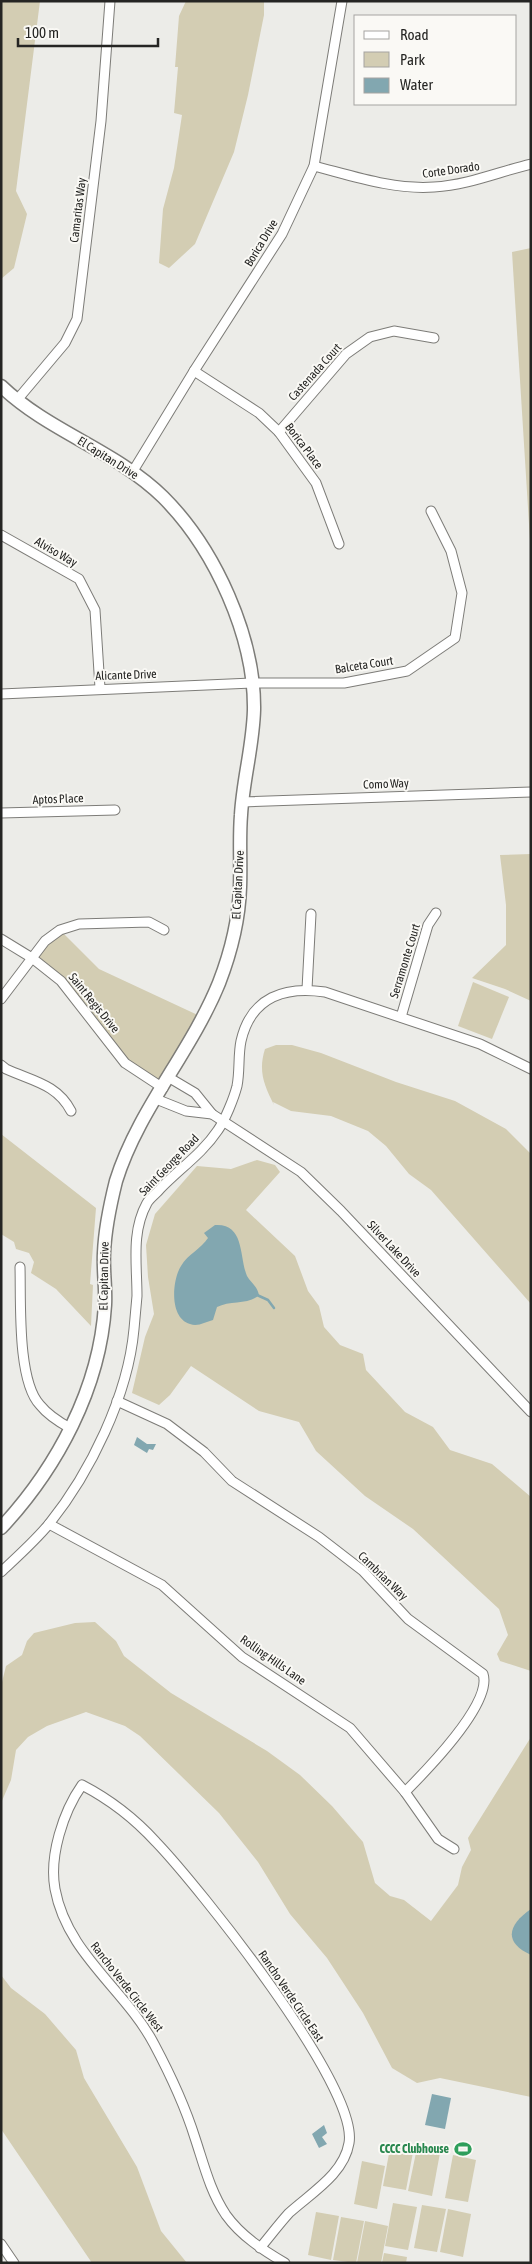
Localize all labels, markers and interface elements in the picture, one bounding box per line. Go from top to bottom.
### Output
scale bar [18,15,158,47]
legend [354,15,517,105]
text: 100 m [25,24,59,41]
text: Road [400,26,429,43]
text: Park [400,51,425,68]
text: Water [400,76,433,93]
street label: Corte Dorado [422,159,481,181]
street label: Camaritas Way [67,177,89,243]
street label: Borica Drive [241,217,281,269]
street label: Castenada Court [286,340,345,403]
street label: Borica Place [282,420,326,472]
street label: El Capitan Drive [75,434,141,482]
street label: Alviso Way [32,534,80,570]
street label: Balceta Court [334,653,395,676]
street label: Alicante Drive [95,667,157,683]
street label: Como Way [363,776,409,792]
street label: Aptos Place [32,791,84,807]
street label: El Capitan Drive [229,850,247,920]
street label: Serramonte Court [387,922,423,1000]
street label: Saint Regis Drive [66,970,122,1036]
street label: Saint George Road [136,1131,202,1199]
street label: Silver Lake Drive [364,1218,424,1280]
street label: El Capitan Drive [96,1241,112,1311]
street label: Cambrian Way [355,1549,411,1603]
street label: Rolling Hills Lane [238,1632,308,1688]
street label: Rancho Verde Circle West [88,1939,167,2035]
street label: Rancho Verde Circle East [255,1948,327,2045]
sports icon: CCCC Clubhouse [453,2139,473,2159]
place label: CCCC Clubhouse [379,2142,450,2156]

